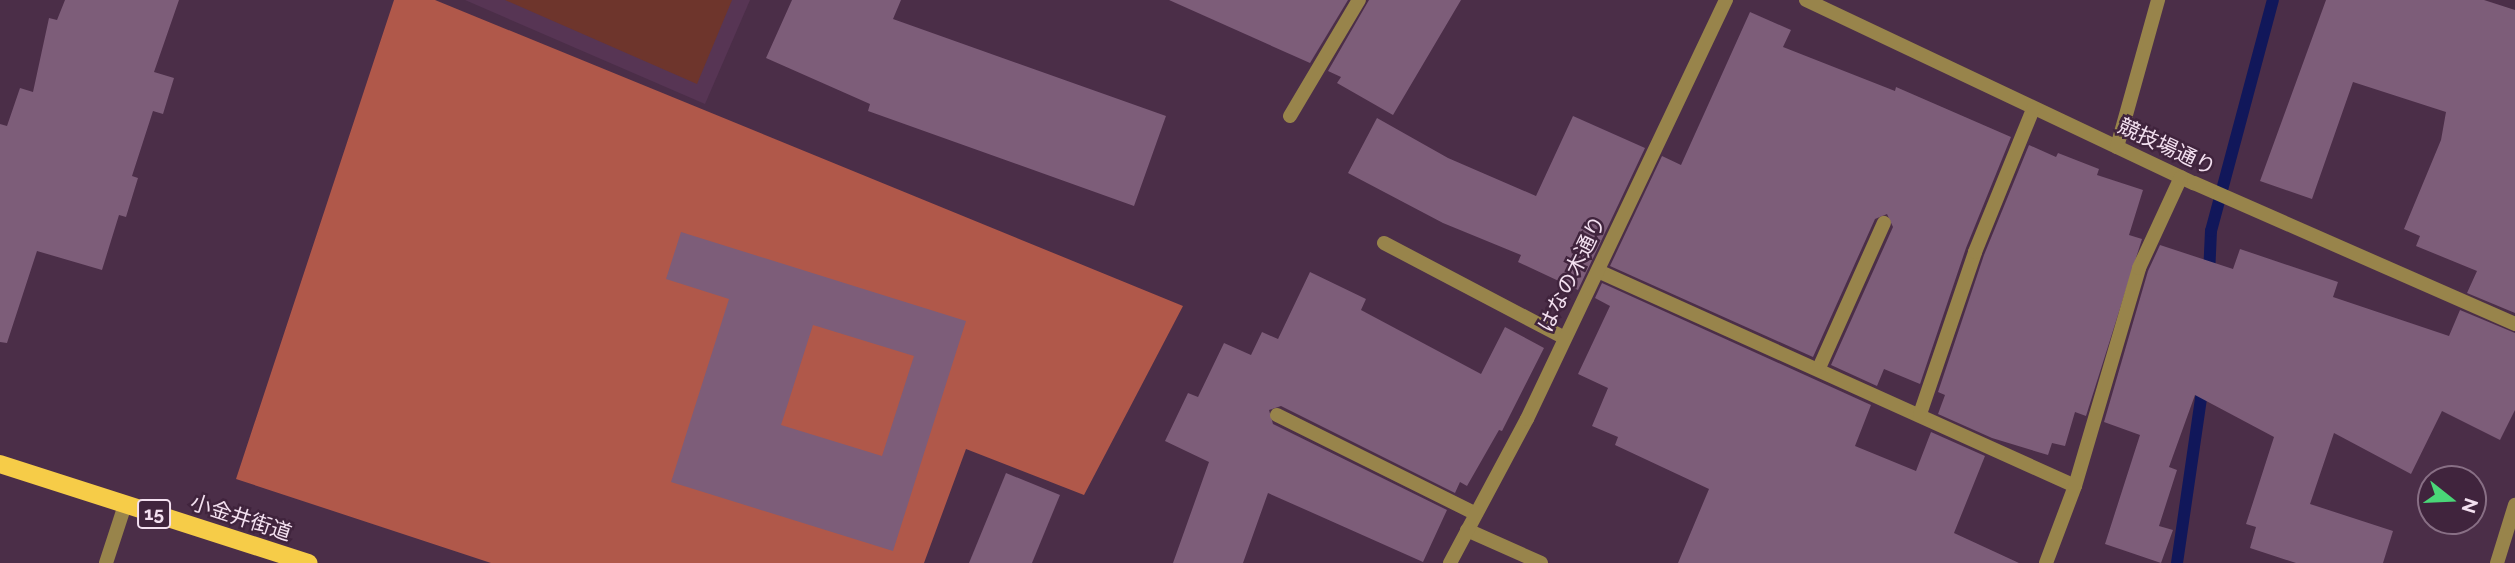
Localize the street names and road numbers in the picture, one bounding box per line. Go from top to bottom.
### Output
street label: 競技場通り [2114,113,2220,181]
street label: はなの木通り [1533,212,1611,336]
street label: 小金井街道 [187,490,295,546]
road number: 15 [136,499,172,530]

